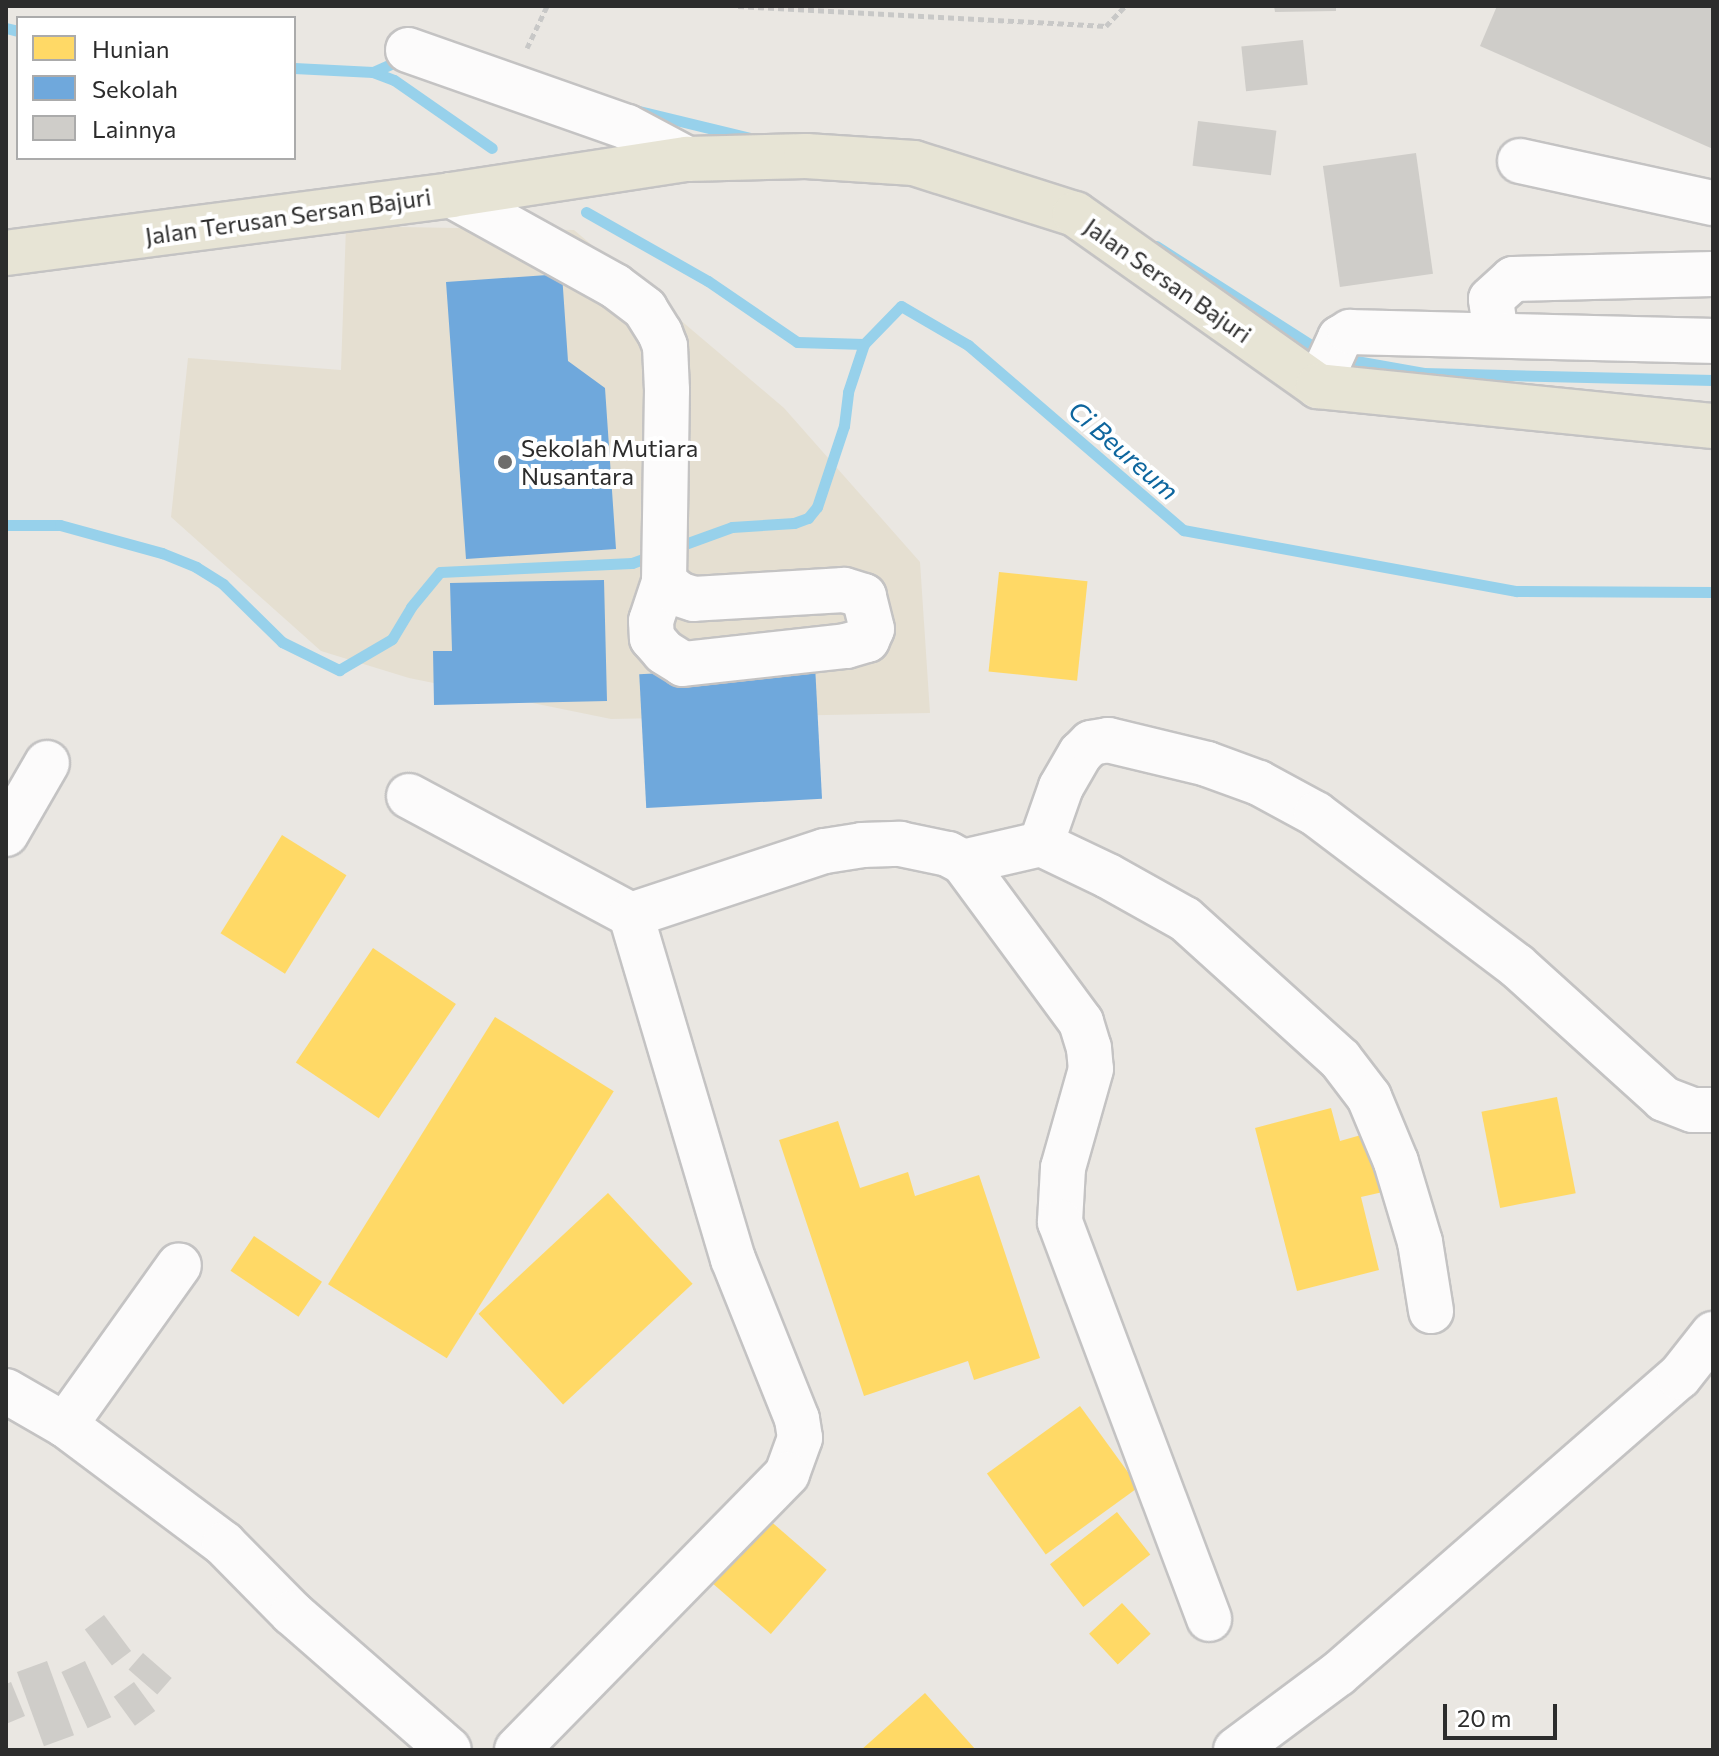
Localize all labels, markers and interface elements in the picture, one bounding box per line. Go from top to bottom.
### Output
legend [16,16,296,160]
text: Hunian [92,34,170,63]
text: Sekolah [92,74,178,103]
text: Lainnya [92,114,176,143]
street label: Jalan Terusan Sersan Bajuri [143,182,433,250]
street label: Jalan Sersan Bajuri [1079,212,1257,348]
water label: Ci Beureum [1063,394,1185,506]
place label: Sekolah Mutiara Nusantara [521,434,698,490]
marker: Sekolah Mutiara Nusantara [496,453,514,471]
scale bar [1447,1688,1561,1738]
text: 20 m [1457,1703,1511,1732]

